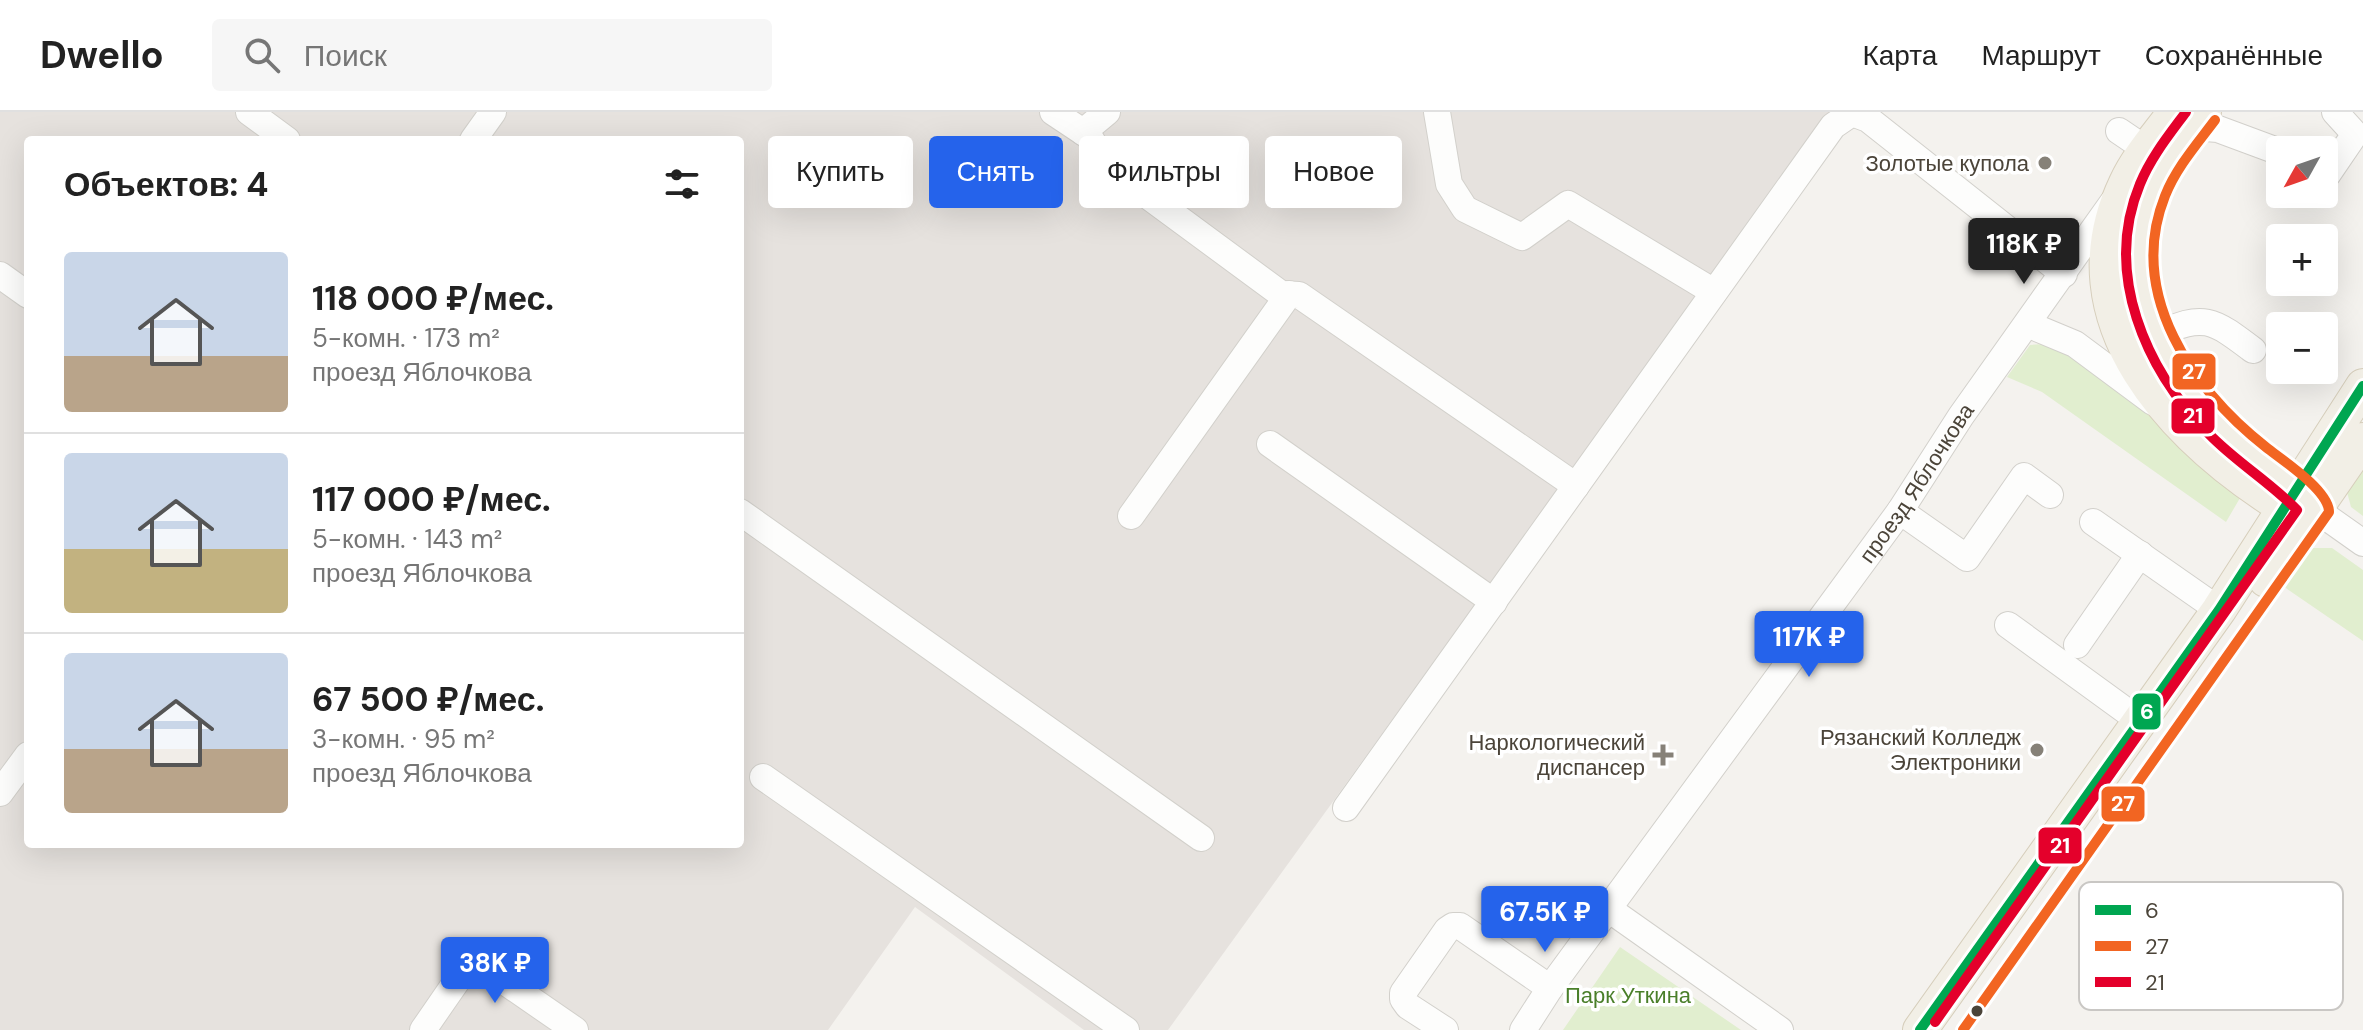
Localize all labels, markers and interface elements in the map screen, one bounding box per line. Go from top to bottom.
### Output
search box [212,19,772,91]
text: Dwello [40,30,164,80]
icon: search [240,33,284,77]
text: Поиск [304,36,387,75]
text: Карта [1862,37,1937,74]
text: Маршрут [1981,37,2101,74]
text: Сохранённые [2145,37,2323,74]
chip: Купить [768,136,913,208]
chip: Снять [929,136,1063,208]
chip: Фильтры [1079,136,1249,208]
chip: Новое [1265,136,1402,208]
north arrow [2266,136,2338,208]
map controls [2266,136,2338,384]
place label: Золотые купола [1866,149,2030,178]
marker: Золотые купола [2036,154,2054,172]
text: Объектов: 4 [64,162,268,207]
icon: filters [660,162,704,206]
pin: 118K ₽ [1959,218,2089,286]
button: + [2266,224,2338,296]
text: 118K ₽ [1986,227,2062,261]
text: 118 000 ₽/мес. [312,276,554,321]
icon: home [128,284,224,380]
button: − [2266,312,2338,384]
text: 5-комн. · 173 m² [312,321,500,355]
line badge: 27 [2171,352,2217,391]
text: проезд Яблочкова [312,355,532,389]
text: 27 [2182,357,2206,386]
street label: проезд Яблочкова [1852,397,1981,568]
line badge: 21 [2170,397,2216,435]
text: 21 [2183,401,2203,430]
text: 117 000 ₽/мес. [312,477,551,522]
icon: home [128,485,224,581]
text: 5-комн. · 143 m² [312,522,502,556]
text: проезд Яблочкова [312,556,532,590]
pin: 117K ₽ [1744,611,1874,679]
text: 117K ₽ [1773,620,1845,654]
text: 67 500 ₽/мес. [312,677,544,722]
icon: home [128,685,224,781]
line badge: 6 [2131,692,2162,731]
text: 6 [2140,697,2154,726]
text: 3-комн. · 95 m² [312,722,495,756]
place label: Рязанский Колледж Электроники [1820,723,2021,777]
place label: Наркологический диспансер [1468,728,1645,782]
marker: Рязанский Колледж Электроники [2028,741,2046,759]
marker: Наркологический диспансер [1652,744,1674,766]
text: проезд Яблочкова [312,756,532,790]
line badge: 27 [2100,785,2146,823]
text: 27 [2111,789,2135,818]
line badge: 21 [2037,826,2083,865]
text: 21 [2050,831,2070,860]
legend [2079,882,2343,1010]
pin: 67.5K ₽ [1471,886,1619,954]
text: 67.5K ₽ [1499,895,1591,929]
text: 6 [2145,896,2159,925]
text: 27 [2145,932,2169,961]
pin: 38K ₽ [439,937,551,1005]
text: 38K ₽ [459,946,531,980]
text: 21 [2145,968,2165,997]
park label: Парк Уткина [1565,981,1692,1010]
unlabelled marker [1969,1003,1985,1019]

